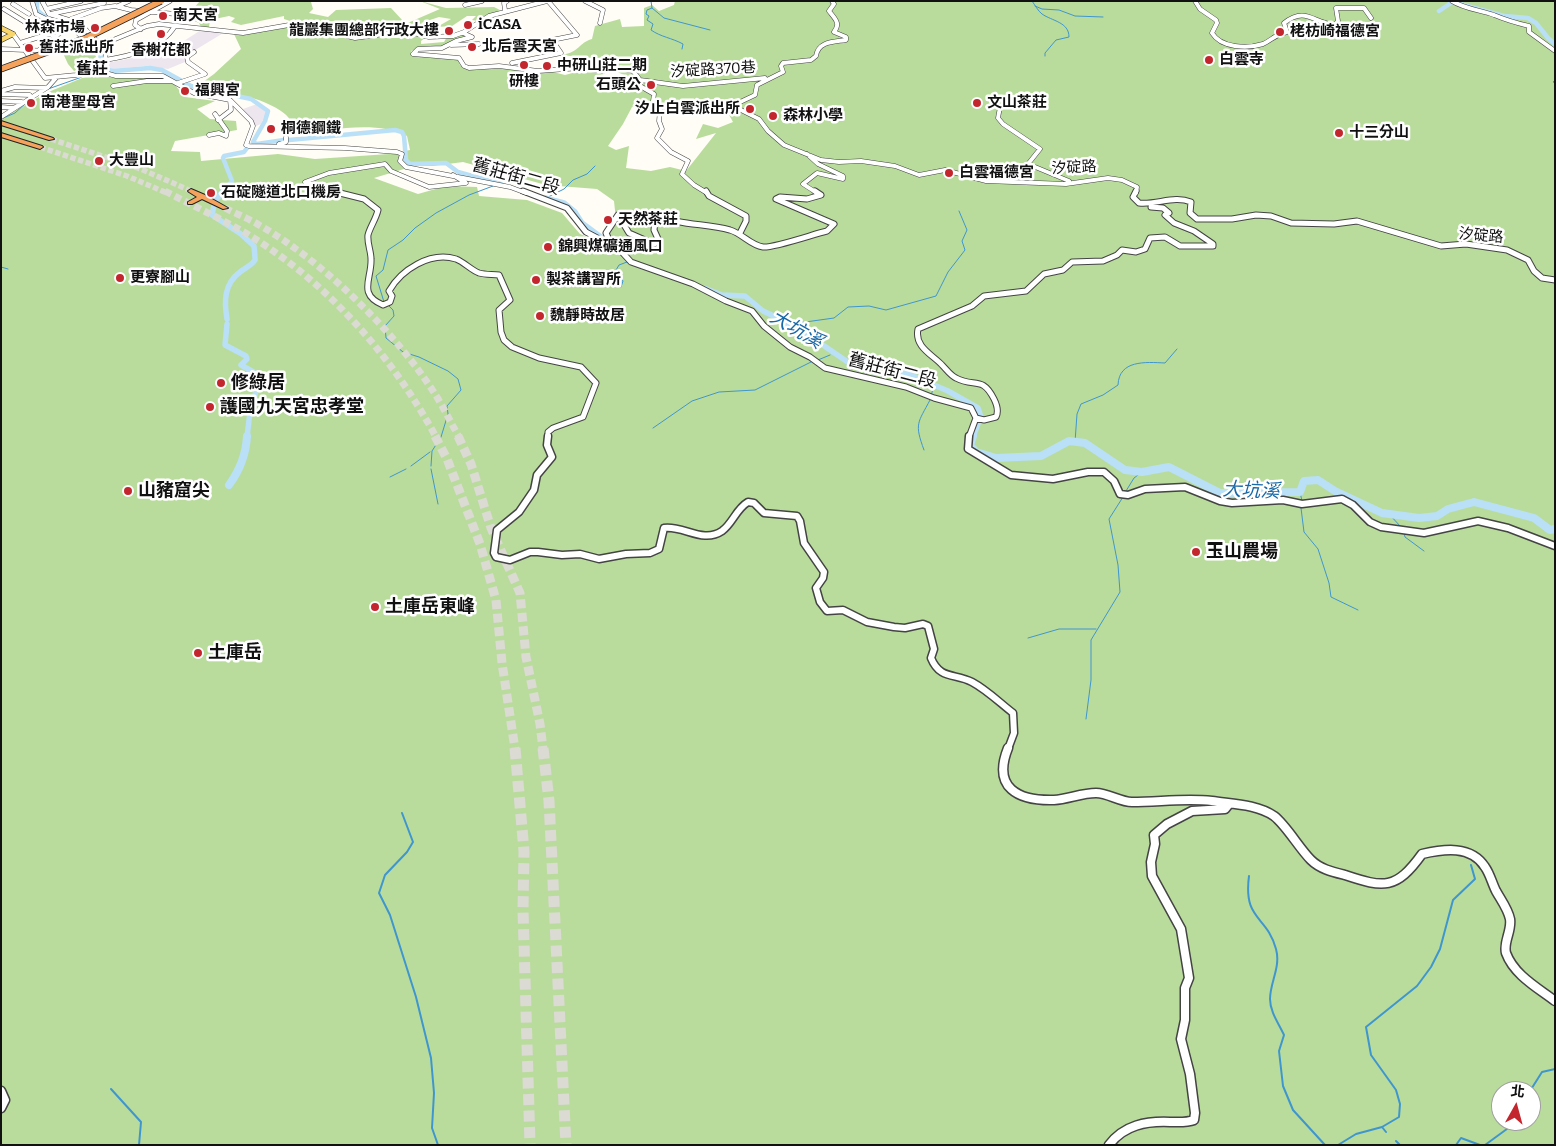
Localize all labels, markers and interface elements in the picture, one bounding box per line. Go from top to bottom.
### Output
place label: 南天宮 [173,7,218,25]
marker: 南天宮 [157,10,169,22]
place label: iCASA [478,16,522,34]
place label: 林森市場 [25,19,85,37]
marker: iCASA [462,19,474,31]
marker: 林森市場 [89,22,101,34]
place label: 龍巖集團總部行政大樓 [289,22,439,40]
place label: 栳枋崎福德宮 [1290,23,1380,41]
marker: 龍巖集團總部行政大樓 [443,25,455,37]
marker: 栳枋崎福德宮 [1274,26,1286,38]
marker: 香榭花都 [155,28,167,40]
place label: 北后雲天宮 [482,38,557,56]
place label: 舊莊派出所 [39,39,114,57]
marker: 北后雲天宮 [466,41,478,53]
marker: 舊莊派出所 [23,42,35,54]
place label: 香榭花都 [131,42,191,60]
place label: 白雲寺 [1219,51,1264,69]
marker: 白雲寺 [1203,54,1215,66]
place label: 中研山莊二期 [557,57,647,75]
marker: 研樓 [518,59,530,71]
street label: 汐碇路370巷 [670,59,756,81]
district label: 舊莊 [76,60,108,80]
marker: 中研山莊二期 [541,60,553,72]
place label: 研樓 [509,73,539,91]
place label: 石頭公 [596,76,641,94]
marker: 石頭公 [645,79,657,91]
place label: 福興宮 [195,82,240,100]
marker: 福興宮 [179,85,191,97]
place label: 南港聖母宮 [41,94,116,112]
place label: 文山茶莊 [987,94,1047,112]
marker: 南港聖母宮 [25,97,37,109]
marker: 文山茶莊 [971,97,983,109]
place label: 汐止白雲派出所 [635,100,740,118]
marker: 汐止白雲派出所 [744,103,756,115]
place label: 森林小學 [783,107,843,125]
marker: 森林小學 [767,110,779,122]
place label: 桐德鋼鐵 [281,120,341,138]
marker: 桐德鋼鐵 [265,123,277,135]
place label: 十三分山 [1349,124,1409,142]
marker: 十三分山 [1333,127,1345,139]
place label: 大豐山 [109,152,154,170]
street label: 舊莊街二段 [470,154,562,200]
marker: 大豐山 [93,155,105,167]
street label: 汐碇路 [1051,158,1097,178]
place label: 白雲福德宮 [959,164,1034,182]
marker: 白雲福德宮 [943,167,955,179]
place label: 石碇隧道北口機房 [221,184,341,202]
marker: 石碇隧道北口機房 [205,187,217,199]
place label: 天然茶莊 [618,211,678,229]
marker: 天然茶莊 [602,214,614,226]
street label: 汐碇路 [1458,225,1504,247]
place label: 錦興煤礦通風口 [558,238,663,256]
marker: 錦興煤礦通風口 [542,241,554,253]
place label: 更寮腳山 [130,269,190,287]
place label: 製茶講習所 [546,271,621,289]
marker: 更寮腳山 [114,272,126,284]
marker: 製茶講習所 [530,274,542,286]
water label: 大坑溪 [766,306,826,354]
place label: 魏靜時故居 [550,307,625,325]
marker: 魏靜時故居 [534,310,546,322]
street label: 舊莊街二段 [846,349,938,393]
place label: 修綠居 [231,372,285,394]
marker: 修綠居 [215,377,227,389]
place label: 護國九天宮忠孝堂 [220,396,364,418]
marker: 護國九天宮忠孝堂 [204,401,216,413]
water label: 大坑溪 [1222,479,1280,503]
place label: 山豬窟尖 [138,480,210,502]
marker: 山豬窟尖 [122,485,134,497]
place label: 玉山農場 [1206,541,1278,563]
marker: 玉山農場 [1190,546,1202,558]
place label: 土庫岳東峰 [385,596,475,618]
marker: 土庫岳東峰 [369,601,381,613]
place label: 土庫岳 [208,642,262,664]
marker: 土庫岳 [192,647,204,659]
north arrow [1491,1081,1541,1131]
text: 北 [1510,1082,1526,1101]

